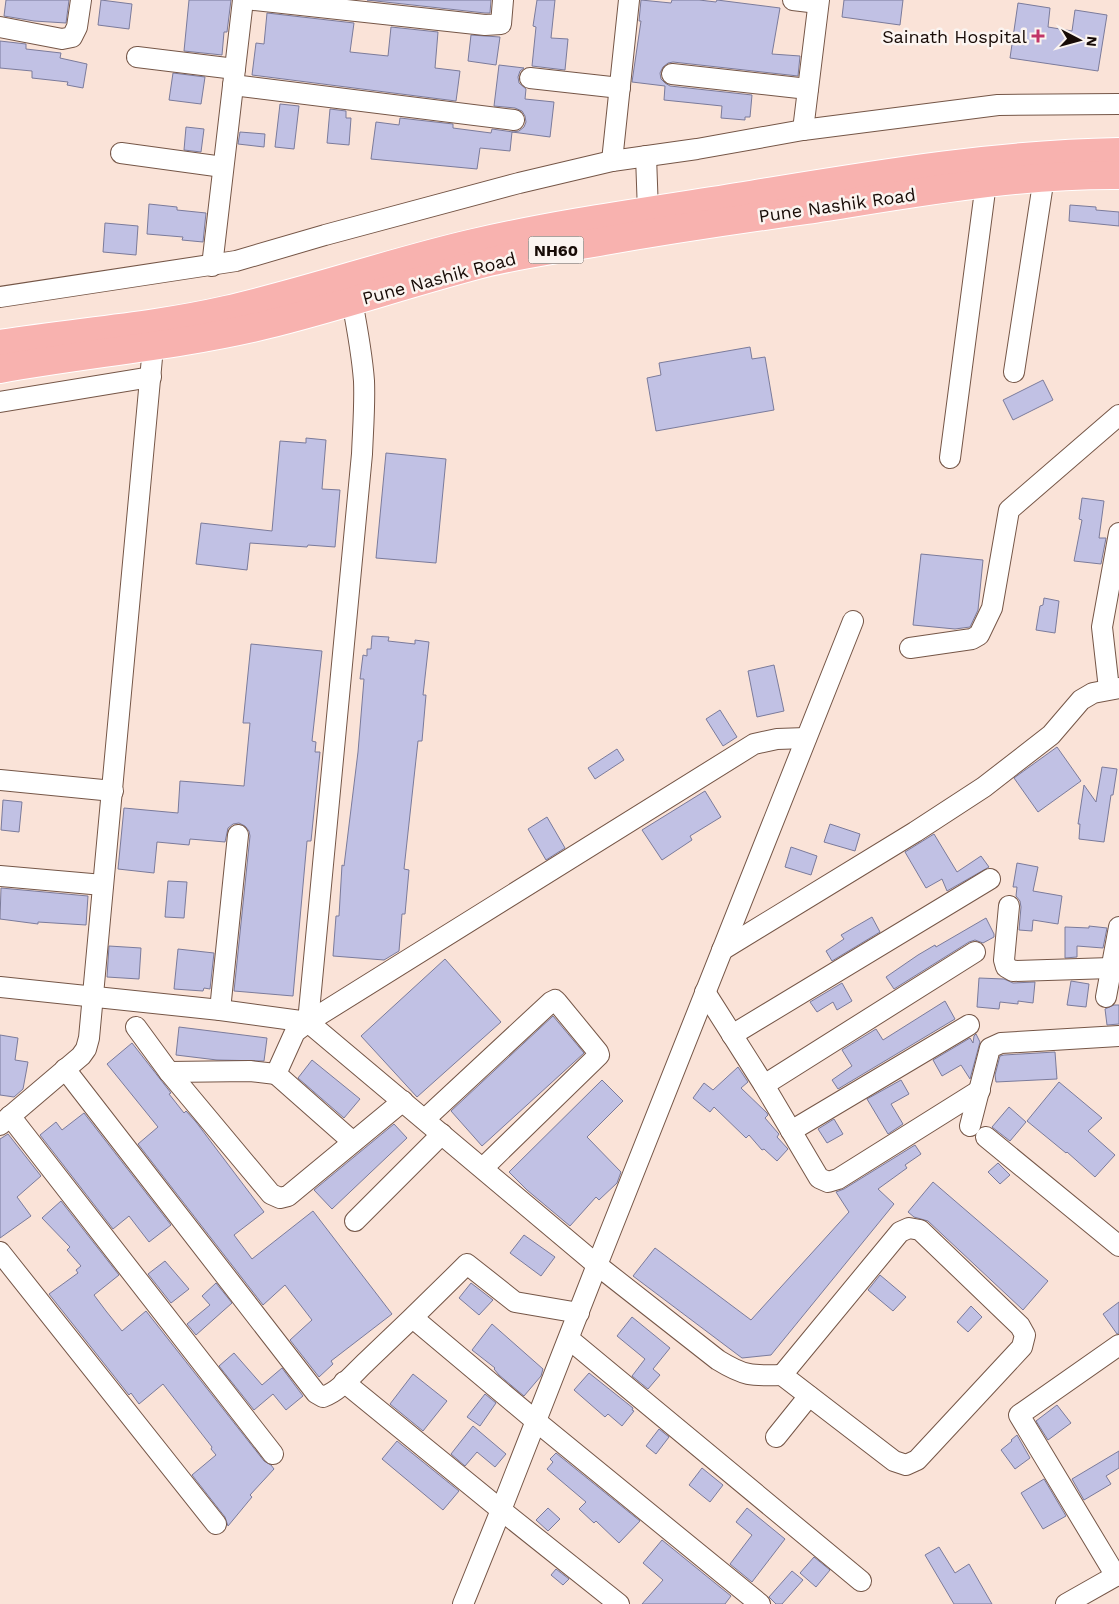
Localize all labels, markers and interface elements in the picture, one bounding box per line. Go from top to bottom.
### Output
north arrow [1054,15,1104,65]
place label: Sainath Hospital [882,26,1027,47]
marker: Sainath Hospital [1031,29,1045,43]
text: N [1083,35,1100,47]
street label: Pune Nashik Road [757,184,917,226]
road number: NH60 [528,236,584,264]
street label: Pune Nashik Road [360,247,518,309]

